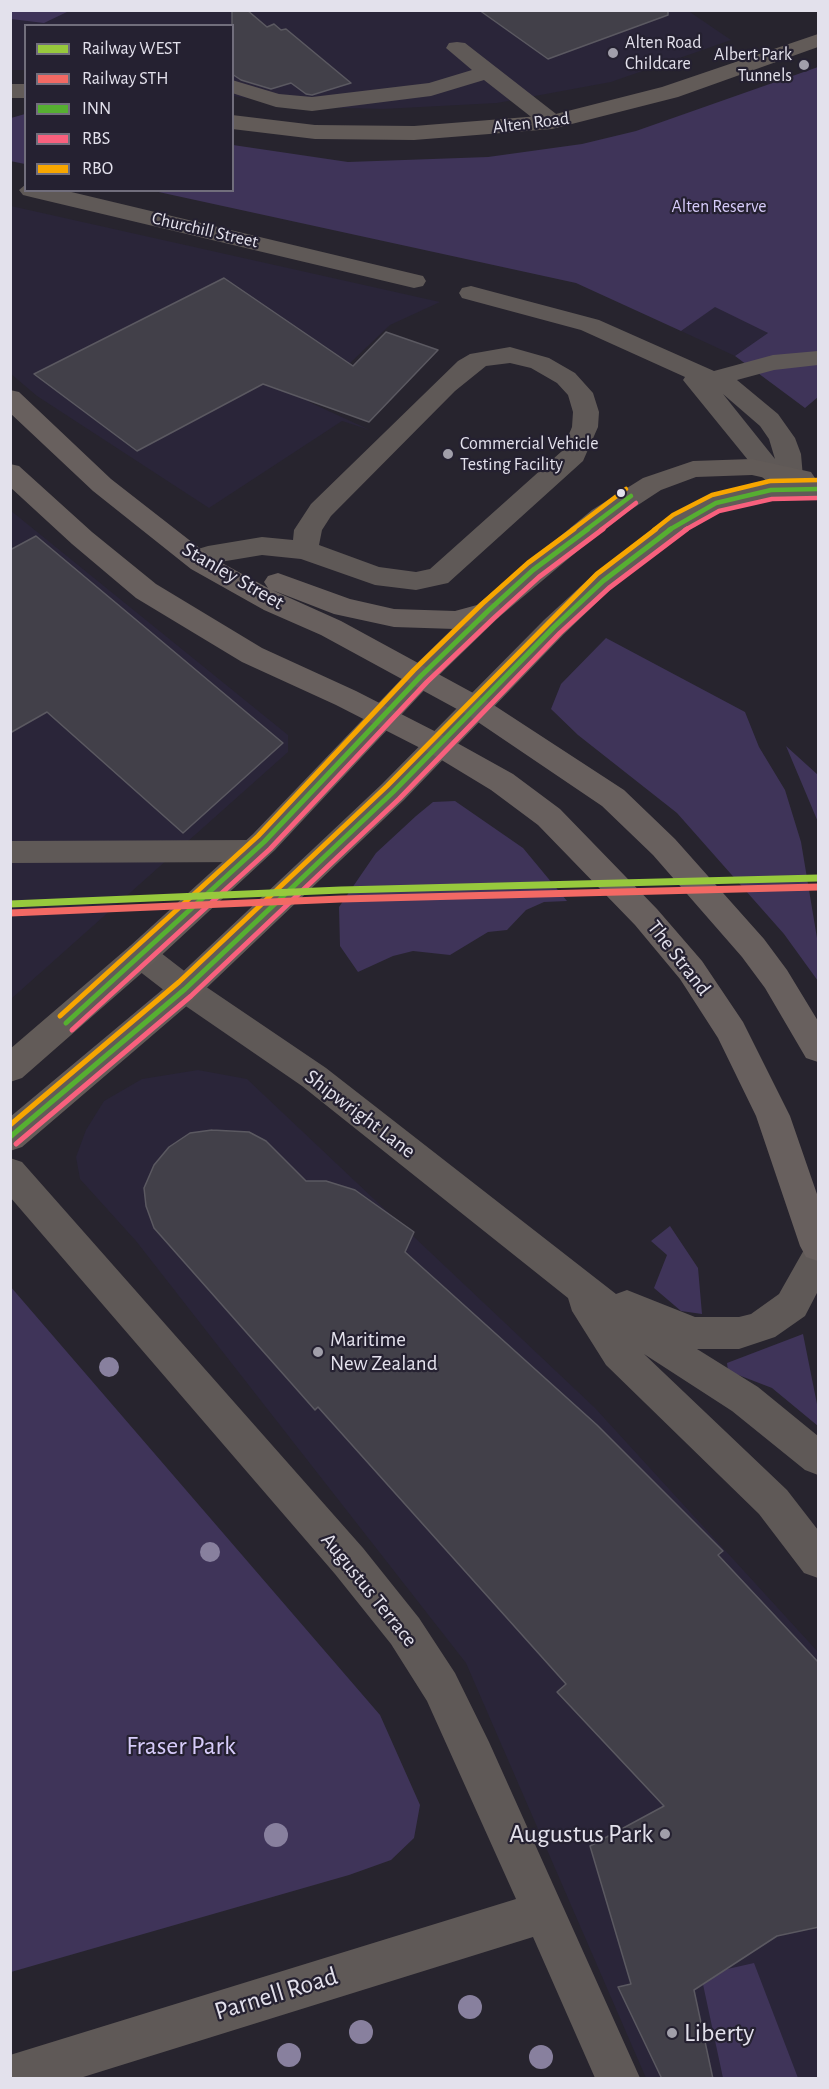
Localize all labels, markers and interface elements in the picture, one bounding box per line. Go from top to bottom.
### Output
legend [24,24,234,192]
place label: Alten Road Childcare [625,32,702,74]
text: Railway WEST [82,40,181,58]
place label: Albert Park Tunnels [714,44,792,86]
marker: Alten Road Childcare [606,46,620,60]
marker: Albert Park Tunnels [797,58,811,72]
text: Railway STH [82,70,169,88]
text: INN [82,100,111,118]
street label: Alten Road [492,108,570,138]
text: RBS [82,130,110,148]
text: RBO [82,160,113,178]
park label: Alten Reserve [671,196,767,218]
street label: Churchill Street [150,207,260,253]
place label: Commercial Vehicle Testing Facility [460,433,598,476]
marker: Commercial Vehicle Testing Facility [441,447,455,461]
unlabelled marker [615,487,627,499]
street label: Stanley Street [177,537,289,615]
street label: The Strand [642,915,716,1001]
street label: Shipwright Lane [300,1064,420,1164]
place label: Maritime New Zealand [330,1327,438,1377]
marker: Maritime New Zealand [311,1345,325,1359]
street label: Augustus Terrace [315,1528,423,1652]
park label: Fraser Park [126,1730,236,1762]
place label: Augustus Park [509,1818,653,1850]
marker: Augustus Park [658,1827,672,1841]
street label: Parnell Road [211,1960,341,2028]
place label: Liberty [684,2017,754,2049]
marker: Liberty [665,2026,679,2040]

